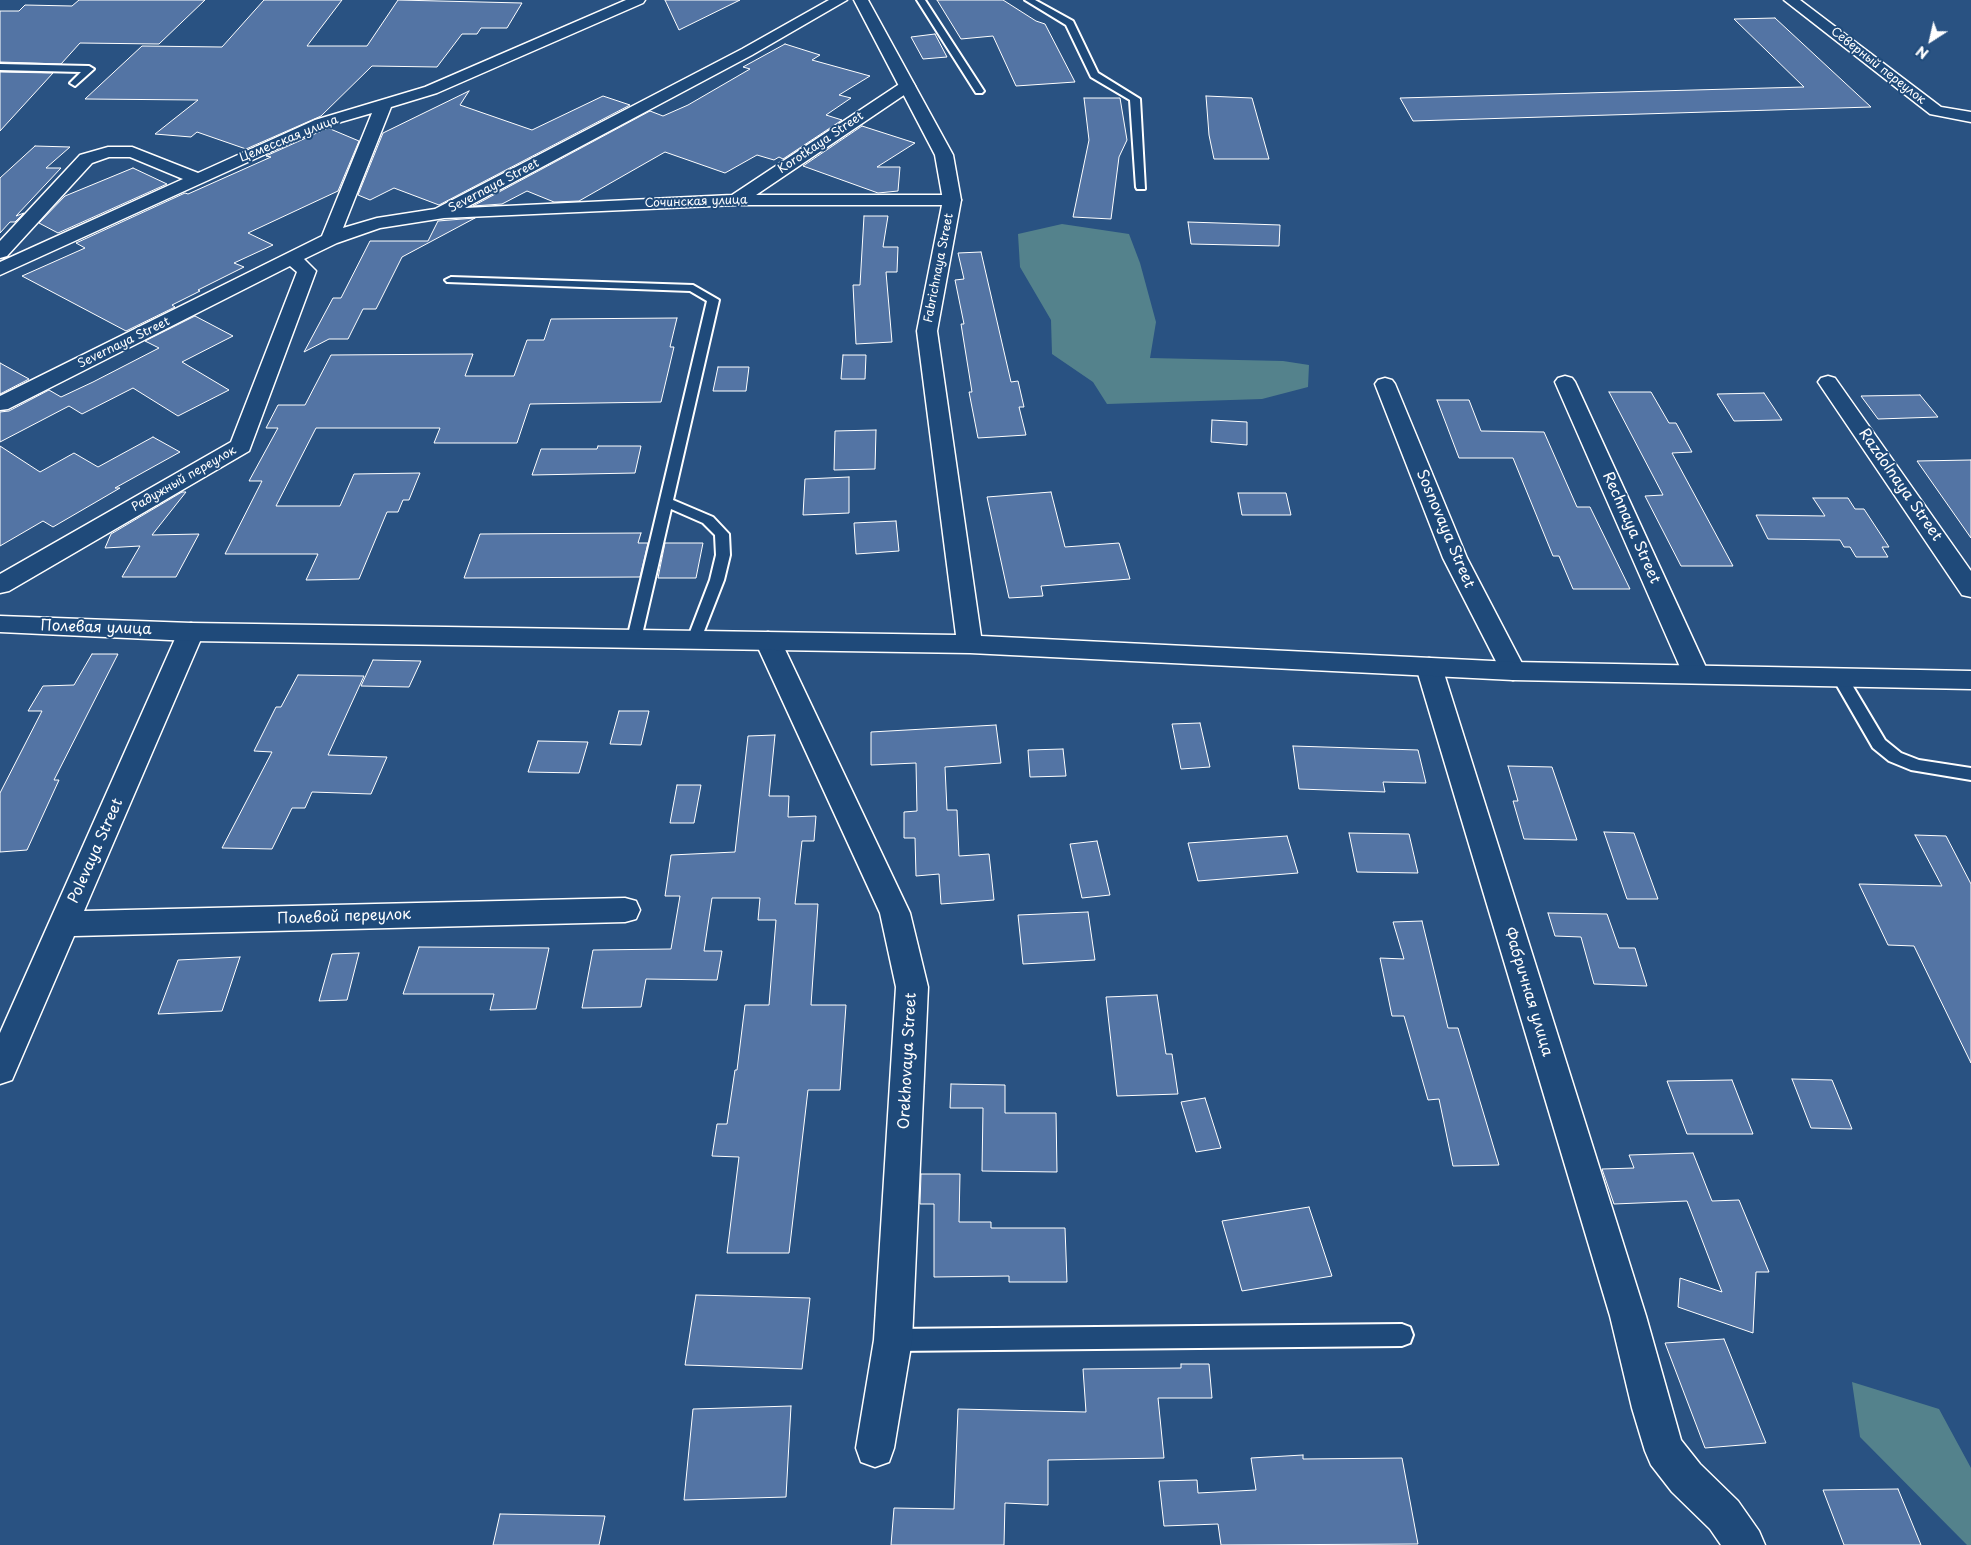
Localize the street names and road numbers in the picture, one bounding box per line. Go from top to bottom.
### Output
street label: Северный переулок [1828,25,1928,107]
street label: Korotkaya Street [775,109,867,177]
street label: Цемесская улица [238,113,340,165]
street label: Severnaya Street [446,156,542,216]
street label: Сочинская улица [644,193,748,211]
street label: Fabrichnaya Street [921,212,957,324]
street label: Severnaya Street [76,315,172,371]
street label: Razdolnaya Street [1854,425,1946,545]
street label: Радужный переулок [129,443,239,515]
street label: Sosnovaya Street [1412,467,1478,591]
street label: Rechnaya Street [1598,469,1664,587]
street label: Полевая улица [40,617,152,639]
street label: Polevaya Street [65,796,127,906]
street label: Полевой переулок [277,906,411,928]
street label: Фабричная улица [1500,925,1556,1059]
street label: Orekhovaya Street [895,992,921,1130]

